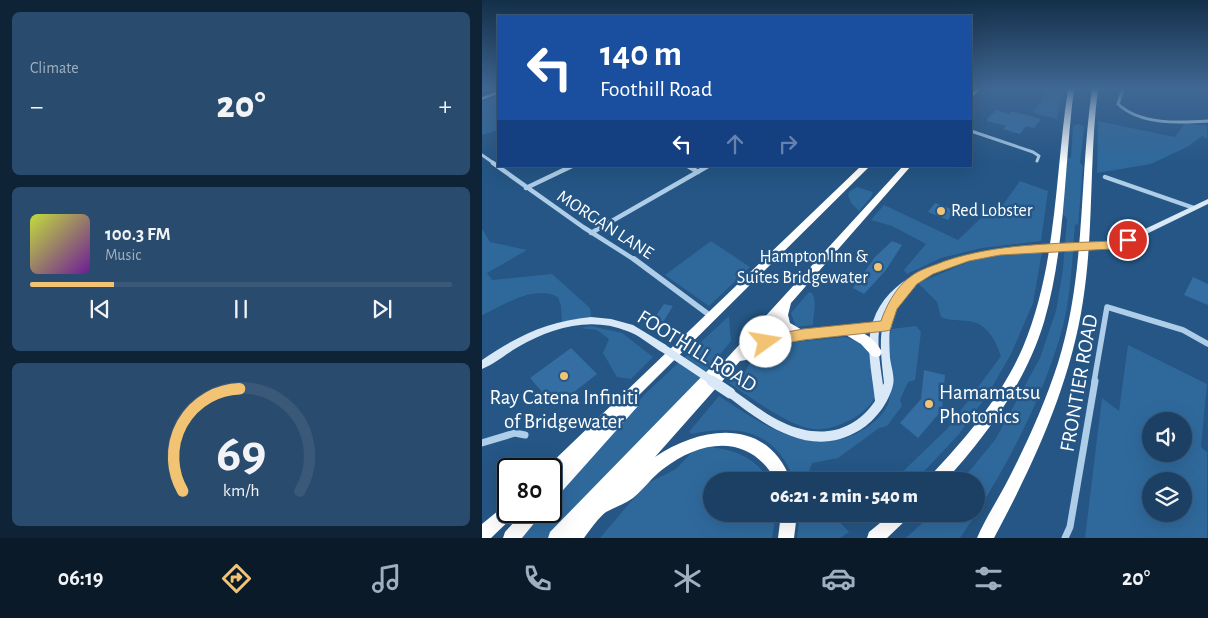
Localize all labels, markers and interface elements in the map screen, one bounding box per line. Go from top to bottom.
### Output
icon: left [517,35,582,100]
text: 140 m [600,37,682,72]
text: Climate [30,60,79,76]
text: Foothill Road [600,78,712,100]
text: 20° [217,87,265,125]
text: − [30,93,43,121]
text: + [439,93,452,121]
icon: left [668,130,696,158]
icon: ahead [721,130,749,158]
icon: right [774,130,802,158]
street label: MORGAN LANE [554,187,657,263]
place label: Red Lobster [951,202,1033,220]
marker: Red Lobster [935,205,947,217]
pin [1107,219,1149,261]
text: 100.3 FM [105,225,171,244]
icon: arrive [1114,226,1142,254]
text: Music [105,247,141,263]
place label: Hampton Inn & Suites Bridgewater [737,248,869,287]
marker: Hampton Inn & Suites Bridgewater [872,261,884,273]
icon: previous [86,295,114,323]
icon: pause [227,295,255,323]
icon: next [368,295,396,323]
street label: FOOTHILL ROAD [634,306,760,396]
street label: FRONTIER ROAD [1057,313,1101,453]
position arrow [739,315,791,367]
marker: Ray Catena Infiniti of Bridgewater [558,370,570,382]
place label: Hamamatsu Photonics [939,382,1041,427]
place label: Ray Catena Infiniti of Bridgewater [489,387,639,432]
marker: Hamamatsu Photonics [923,398,935,410]
map controls [1142,412,1192,522]
button: sound [1142,412,1192,462]
text: 69 [216,428,266,480]
speed limit sign: 80 [497,458,562,523]
button: layers [1142,472,1192,522]
text: km/h [223,482,259,500]
text: 06:21 · 2 min · 540 m [770,487,918,506]
icon: directions [219,561,254,596]
icon: music [369,561,404,596]
icon: phone [520,561,555,596]
icon: climate [670,561,705,596]
icon: car [821,561,856,596]
icon: filters [971,561,1006,596]
text: 06:19 [58,567,103,589]
text: 20° [1122,567,1150,589]

